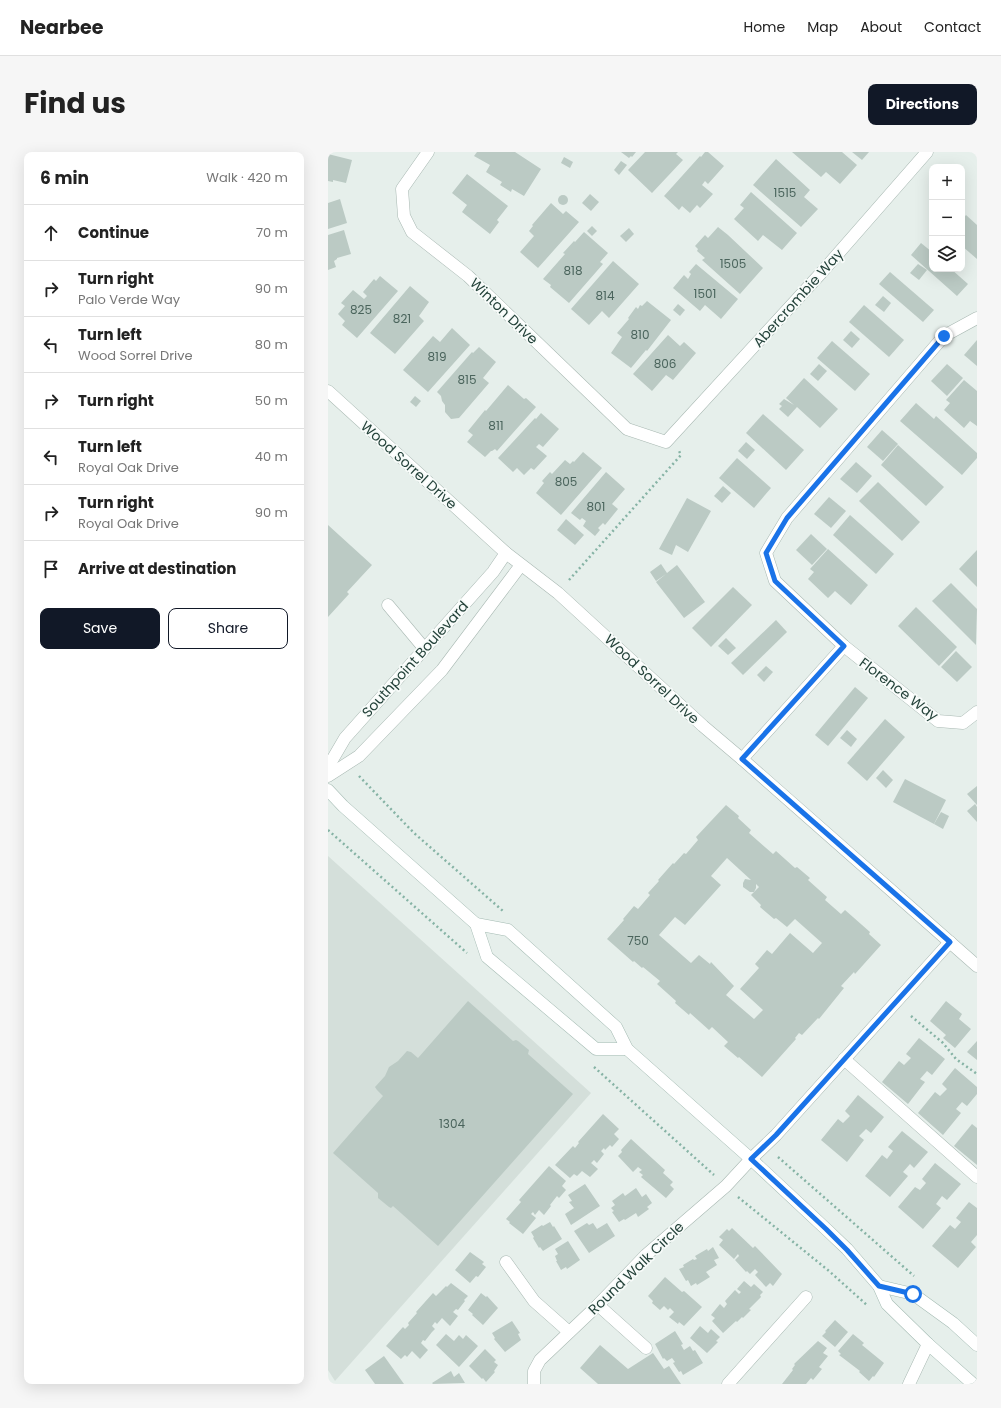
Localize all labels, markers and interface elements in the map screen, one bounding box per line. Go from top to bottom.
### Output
text: Nearbee [20,14,103,41]
text: Home [743,17,785,37]
text: Map [807,17,838,37]
text: About [860,17,902,37]
text: Contact [924,17,981,37]
text: Find us [24,84,126,123]
button: Directions [868,84,977,125]
map controls [929,164,965,272]
button: + [929,164,965,200]
text: 6 min [40,166,89,190]
text: Walk · 420 m [206,168,288,187]
house number: 1515 [774,184,796,201]
button: − [929,200,965,236]
icon: ahead [40,222,62,244]
text: Continue [78,222,149,243]
text: 70 m [256,223,288,242]
button: layers [929,236,965,272]
street label: Abercrombie Way [748,244,848,352]
house number: 1505 [720,255,746,272]
house number: 818 [564,262,582,279]
text: Turn right [78,268,154,289]
street label: Winton Drive [465,273,543,349]
icon: right [40,278,62,300]
text: 90 m [255,279,288,298]
house number: 1501 [694,285,716,302]
house number: 814 [596,287,615,304]
text: Palo Verde Way [78,290,180,309]
house number: 825 [350,301,372,318]
house number: 821 [393,310,411,327]
text: Turn left [78,324,142,345]
house number: 810 [631,326,649,343]
route end [935,327,953,345]
icon: left [40,334,62,356]
text: 80 m [255,335,288,354]
text: Wood Sorrel Drive [78,346,193,365]
house number: 819 [428,348,446,365]
house number: 806 [654,355,676,372]
house number: 815 [458,371,476,388]
icon: right [40,390,62,412]
text: Turn right [78,390,154,411]
text: 50 m [255,391,288,410]
street label: Wood Sorrel Drive [356,416,462,514]
house number: 811 [488,417,504,434]
text: Turn left [78,436,142,457]
icon: left [40,446,62,468]
text: 40 m [255,447,288,466]
text: Royal Oak Drive [78,458,179,477]
house number: 805 [555,473,577,490]
text: Turn right [78,492,154,513]
house number: 801 [587,498,605,515]
icon: right [40,502,62,524]
text: 90 m [255,503,288,522]
text: Royal Oak Drive [78,514,179,533]
icon: arrive [40,558,62,580]
text: Arrive at destination [78,558,236,579]
street label: Southpoint Boulevard [357,596,473,722]
button: Save [40,608,160,649]
button: Share [168,608,288,649]
street label: Wood Sorrel Drive [600,630,704,729]
street label: Florence Way [855,653,943,725]
house number: 750 [627,932,649,949]
house number: 1304 [439,1115,465,1132]
street label: Round Walk Circle [584,1217,689,1319]
route start [904,1285,922,1303]

